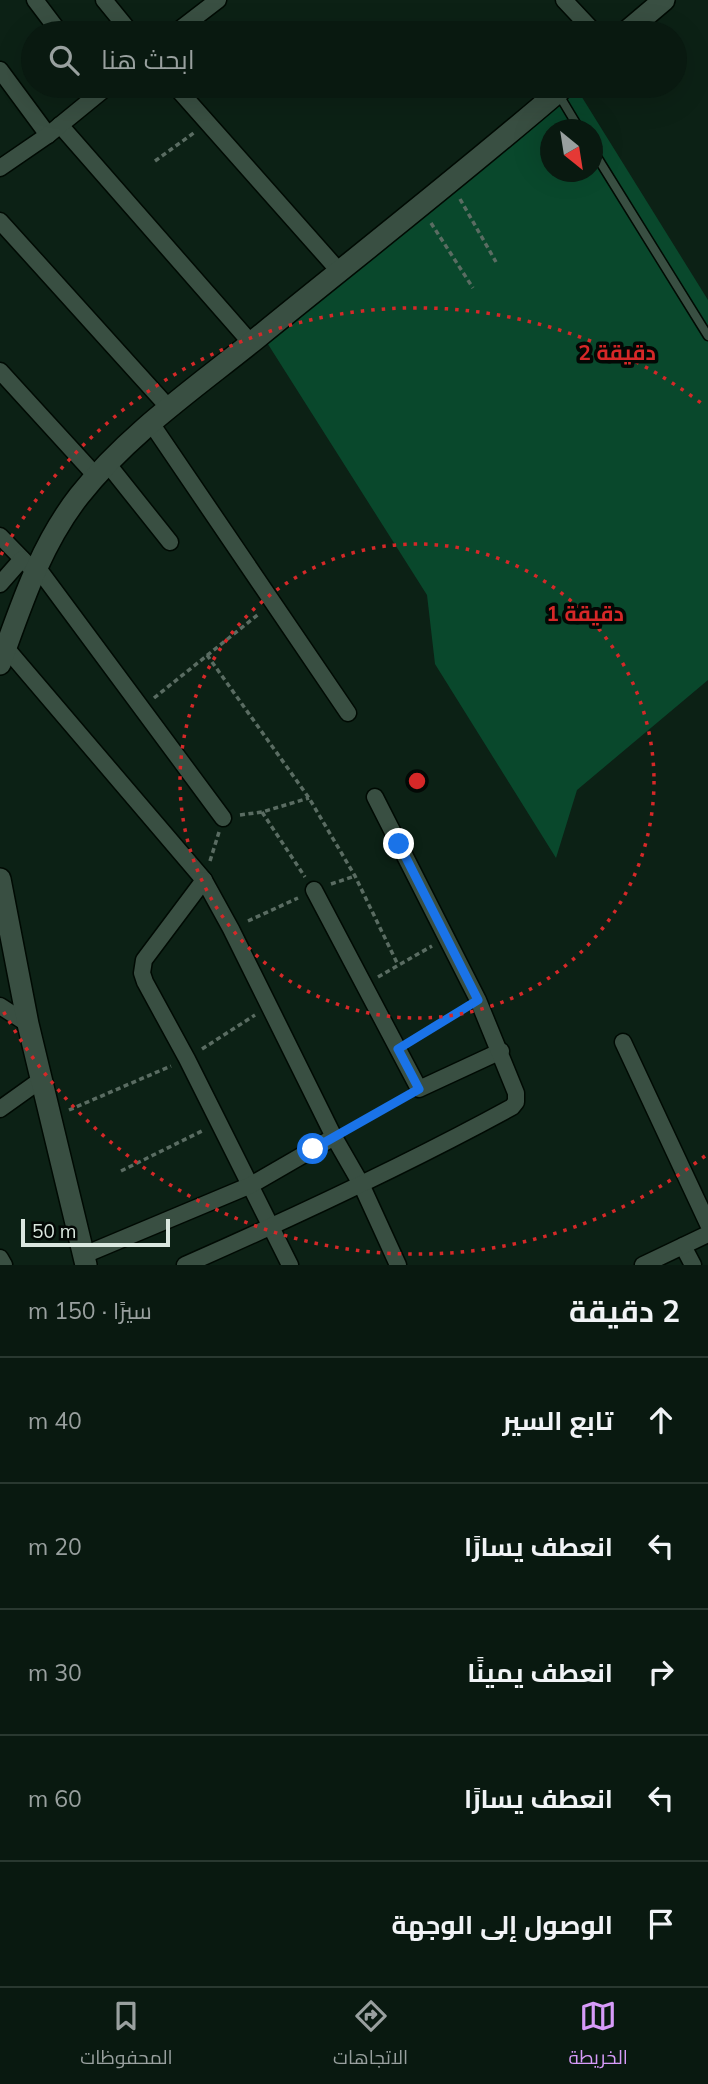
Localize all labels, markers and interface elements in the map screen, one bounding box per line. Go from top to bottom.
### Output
search box [21,21,687,98]
icon: search [45,41,83,79]
text: ابحث هنا [101,43,195,76]
north arrow [540,119,603,182]
text: 2 دقيقة [578,339,656,365]
text: 1 دقيقة [546,600,624,626]
centre of rings [405,769,429,793]
route end [383,828,414,859]
route start [297,1133,328,1164]
scale bar [21,1216,170,1248]
text: 50 m [32,1219,76,1243]
text: 2 دقيقة [569,1292,680,1330]
text: سيرًا · 150 m [28,1296,152,1325]
icon: ahead [642,1401,680,1439]
text: تابع السير [502,1404,613,1437]
text: 40 m [28,1406,82,1435]
icon: left [642,1527,680,1565]
text: انعطف يسارًا [464,1530,613,1563]
text: 20 m [28,1532,82,1561]
icon: right [642,1653,680,1691]
text: انعطف يمينًا [467,1656,613,1689]
text: 30 m [28,1658,82,1687]
icon: left [642,1779,680,1817]
text: انعطف يسارًا [464,1782,613,1815]
text: 60 m [28,1784,82,1813]
icon: arrive [642,1905,680,1943]
text: الوصول إلى الوجهة [392,1908,613,1941]
tab: المحفوظات [80,1997,173,2075]
tab: الاتجاهات [333,1997,408,2075]
tab: الخريطة [569,1997,628,2075]

